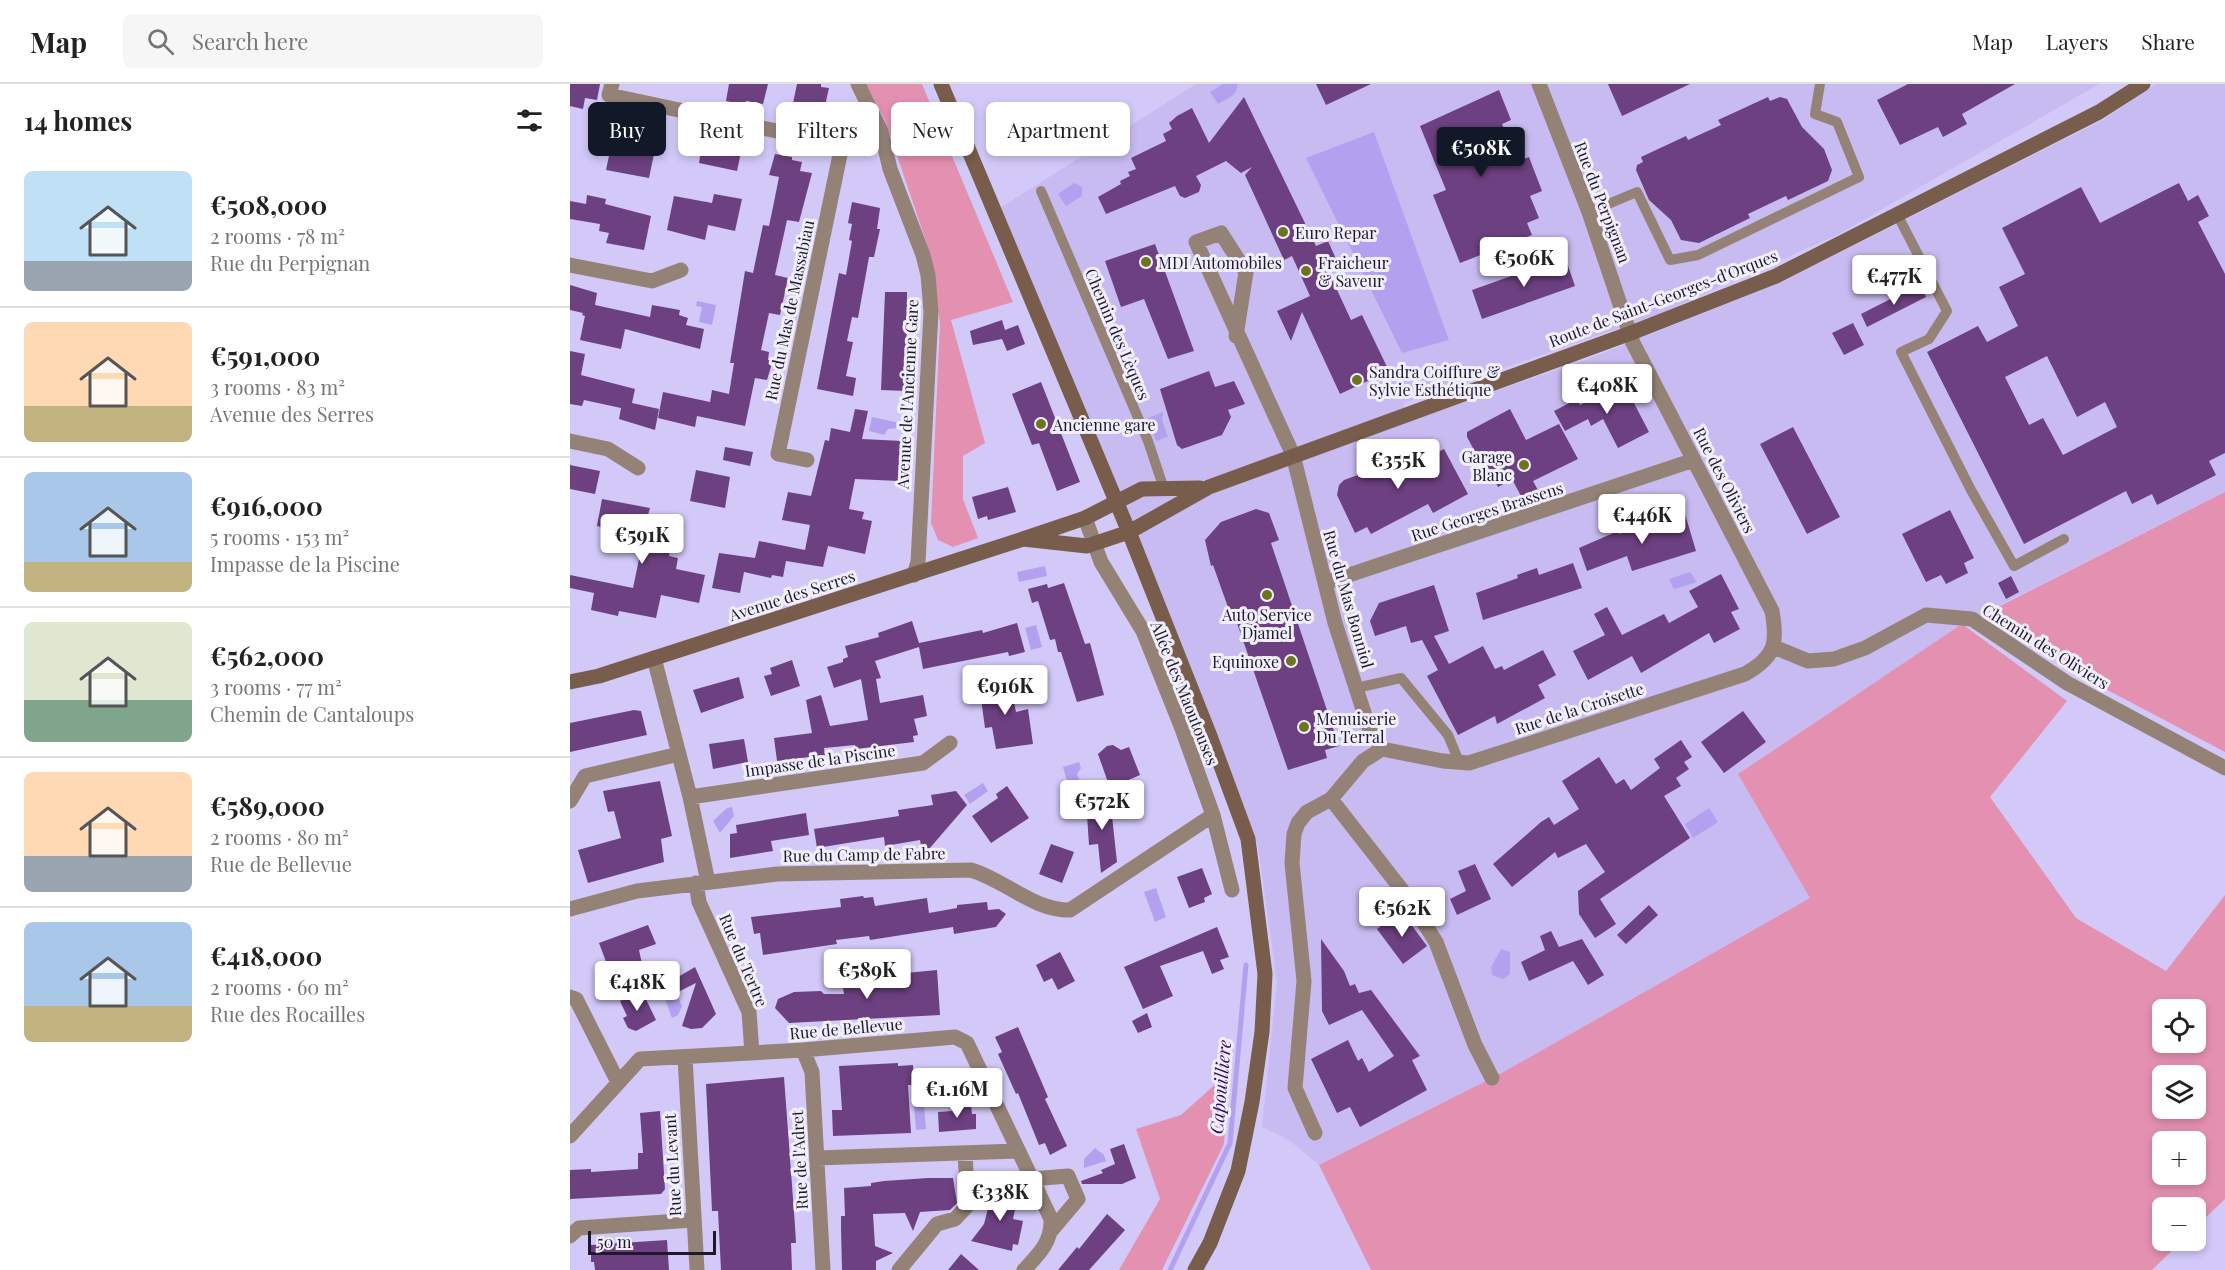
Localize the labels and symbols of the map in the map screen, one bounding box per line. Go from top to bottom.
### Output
pin: €508K [1439,127,1523,178]
street label: Rue du Perpignan [1570,138,1636,266]
street label: Rue du Mas de Massabiau [760,218,818,402]
place label: Euro Repar [1295,222,1376,243]
marker: Euro Repar [1276,225,1290,239]
pin: €506K [1482,237,1566,288]
street label: Route de Saint-Georges-d'Orques [1546,245,1780,351]
place label: MDI Automobiles [1158,252,1282,273]
place label: Fraicheur & Saveur [1318,252,1389,291]
marker: MDI Automobiles [1139,255,1153,269]
pin: €477K [1852,255,1936,306]
marker: Fraicheur & Saveur [1299,264,1313,278]
street label: Chemin des Lèques [1081,265,1155,403]
street label: Avenue de l'Ancienne Gare [891,299,922,490]
place label: Sandra Coiffure & Sylvie Esthétique [1369,361,1500,400]
pin: €408K [1565,364,1649,415]
marker: Sandra Coiffure & Sylvie Esthétique [1350,373,1364,387]
place label: Ancienne gare [1052,414,1156,435]
marker: Ancienne gare [1034,417,1048,431]
street label: Rue des Oliviers [1689,423,1761,537]
pin: €355K [1356,439,1440,490]
place label: Garage Blanc [1461,446,1512,485]
marker: Garage Blanc [1517,458,1531,472]
street label: Rue Georges Brassens [1408,477,1566,545]
pin: €446K [1600,494,1684,545]
pin: €591K [600,514,684,565]
street label: Rue du Mas Bonniol [1319,527,1379,671]
street label: Avenue des Serres [725,565,858,626]
marker: Auto Service Djamel [1260,588,1274,602]
street label: Chemin des Oliviers [1979,599,2113,693]
place label: Auto Service Djamel [1221,604,1312,643]
street label: Allée des Maoutouses [1146,617,1224,768]
place label: Equinoxe [1212,651,1279,672]
marker: Equinoxe [1284,654,1298,668]
pin: €916K [963,665,1047,716]
street label: Rue de la Croisette [1512,677,1646,739]
place label: Menuiserie Du Terral [1316,708,1396,747]
marker: Menuiserie Du Terral [1297,720,1311,734]
street label: Impasse de la Piscine [743,739,897,781]
pin: €572K [1060,780,1144,831]
street label: Rue du Camp de Fabre [782,842,946,866]
pin: €562K [1360,887,1444,938]
street label: Rue du Tertre [715,910,773,1010]
pin: €589K [825,949,909,1000]
pin: €418K [595,961,679,1012]
street label: Rue de Bellevue [789,1013,903,1043]
water label: Capouilliere [1204,1039,1236,1135]
pin: €1.16M [908,1068,1006,1119]
street label: Rue de l'Adret [786,1110,812,1210]
street label: Rue du Levant [659,1113,685,1217]
pin: €338K [958,1171,1042,1222]
scale bar [588,1228,716,1256]

